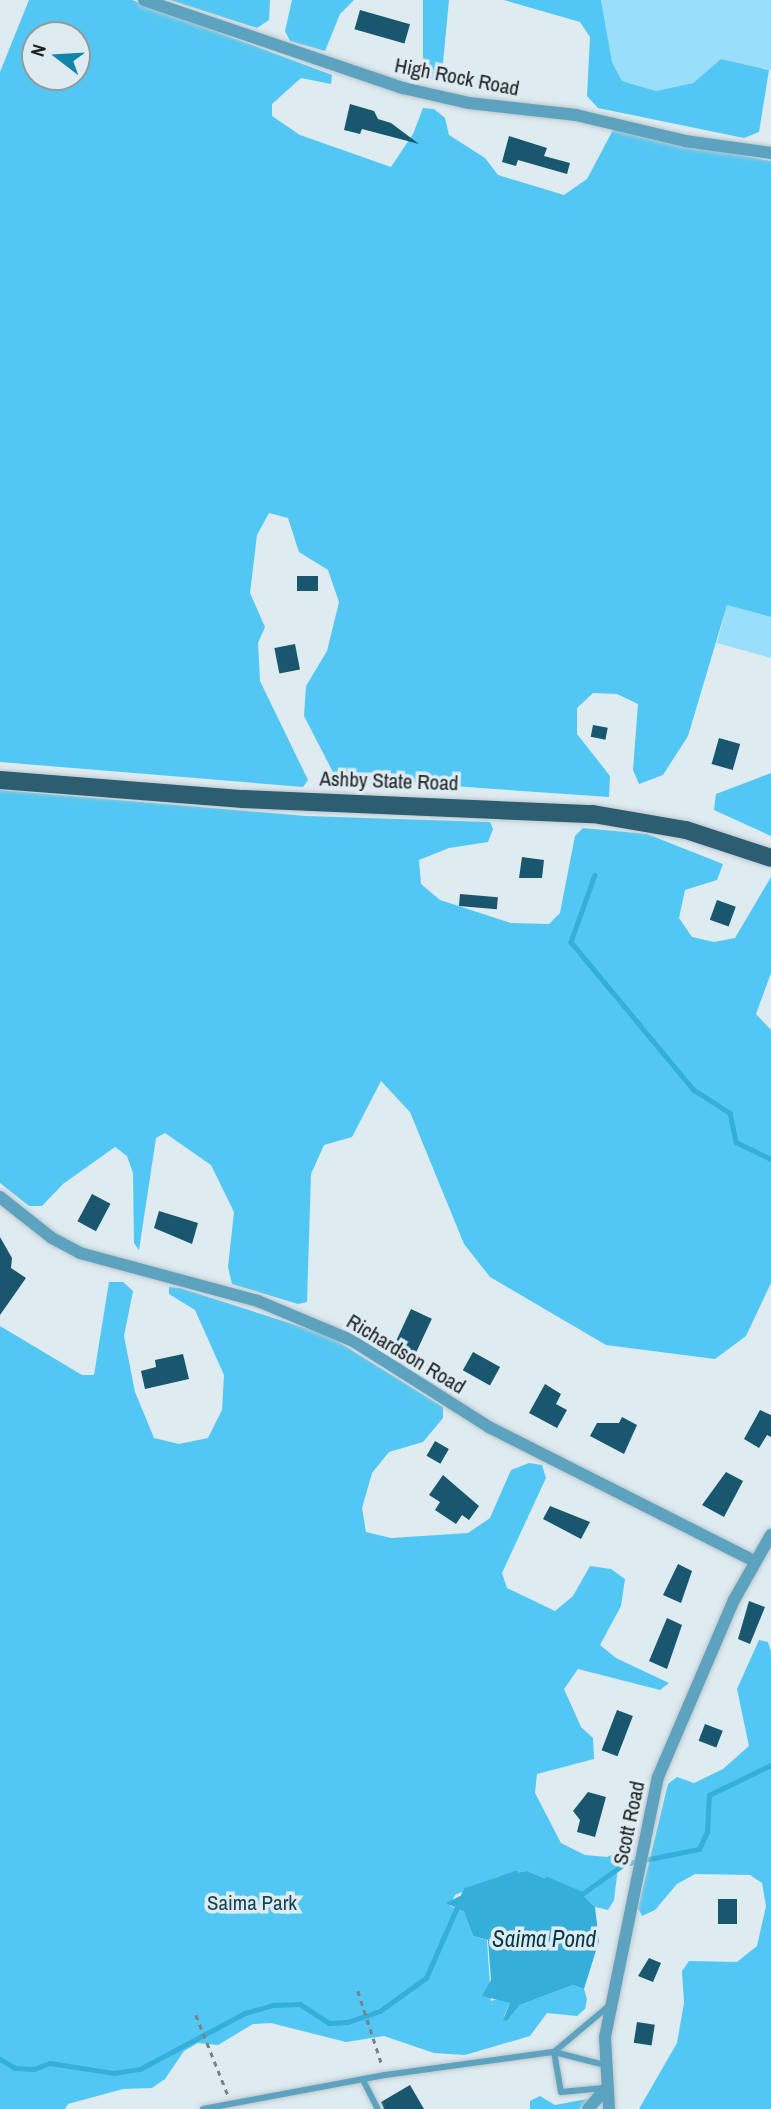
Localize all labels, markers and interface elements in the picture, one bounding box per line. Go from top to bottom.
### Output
north arrow [21,21,91,91]
text: N [24,41,52,60]
street label: High Rock Road [393,53,521,101]
street label: Ashby State Road [319,766,459,796]
street label: Richardson Road [342,1309,470,1399]
street label: Scott Road [608,1779,650,1867]
park label: Saima Park [207,1890,297,1916]
water label: Saima Pond [492,1925,596,1953]

